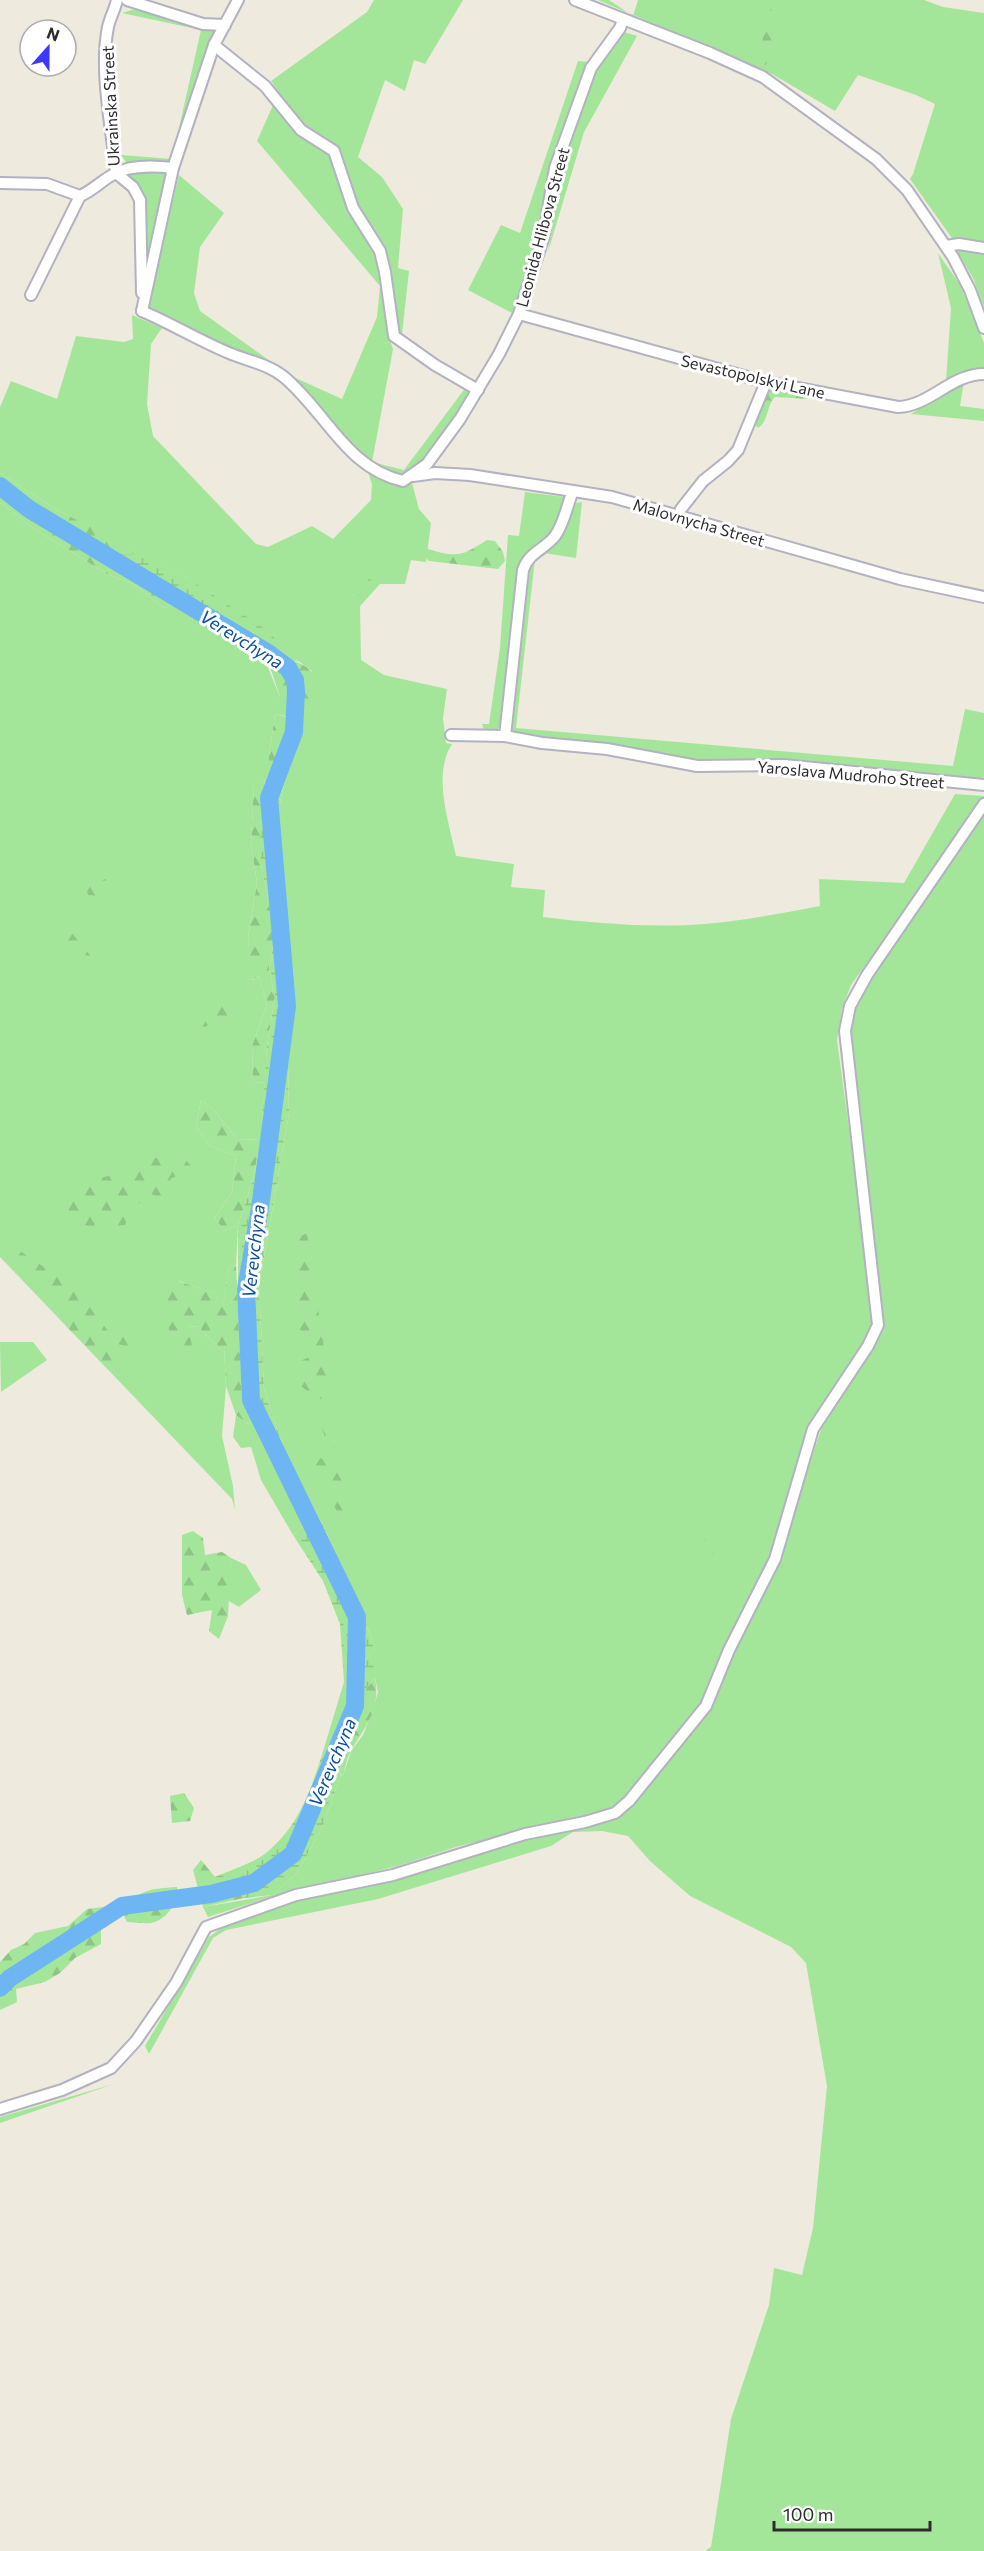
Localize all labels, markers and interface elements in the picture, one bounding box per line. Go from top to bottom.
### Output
north arrow [18,18,78,78]
text: N [45,23,63,45]
street label: Ukrainska Street [97,45,123,167]
street label: Leonida Hlibova Street [512,145,573,309]
street label: Sevastopolskyi Lane [679,350,827,402]
street label: Malovnycha Street [631,494,767,550]
water label: Verevchyna [196,605,288,673]
street label: Yaroslava Mudroho Street [757,756,946,792]
water label: Verevchyna [237,1203,269,1299]
water label: Verevchyna [304,1715,360,1809]
scale bar [774,2494,930,2532]
text: 100 m [783,2503,833,2525]

